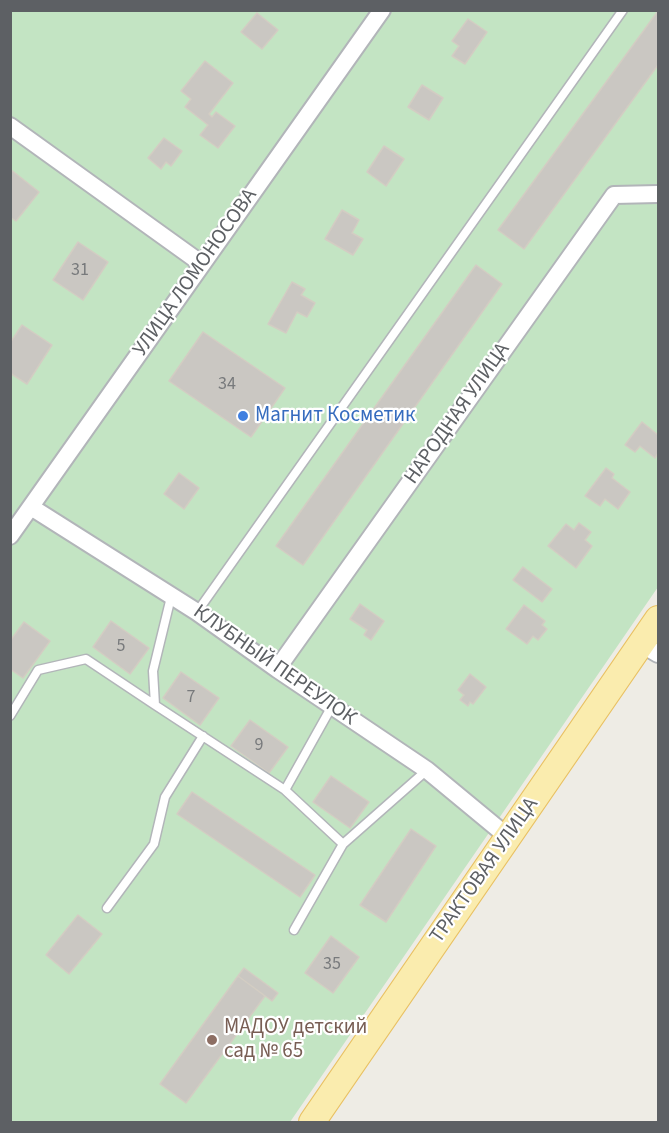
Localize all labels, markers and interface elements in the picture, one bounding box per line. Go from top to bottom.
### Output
street label: УЛИЦА ЛОМОНОСОВА [129,184,263,362]
house number: 31 [71,260,89,282]
street label: НАРОДНАЯ УЛИЦА [400,339,516,489]
house number: 34 [218,374,236,396]
place label: Магнит Косметик [255,403,415,429]
marker: Магнит Косметик [236,409,250,423]
street label: КЛУБНЫЙ ПЕРЕУЛОК [188,600,360,732]
house number: 5 [117,636,125,658]
house number: 7 [187,687,195,709]
house number: 9 [255,735,263,757]
street label: ТРАКТОВАЯ УЛИЦА [425,793,545,949]
house number: 35 [323,954,341,976]
place label: МАДОУ детский сад № 65 [224,1015,367,1065]
marker: МАДОУ детский сад № 65 [205,1033,219,1047]

